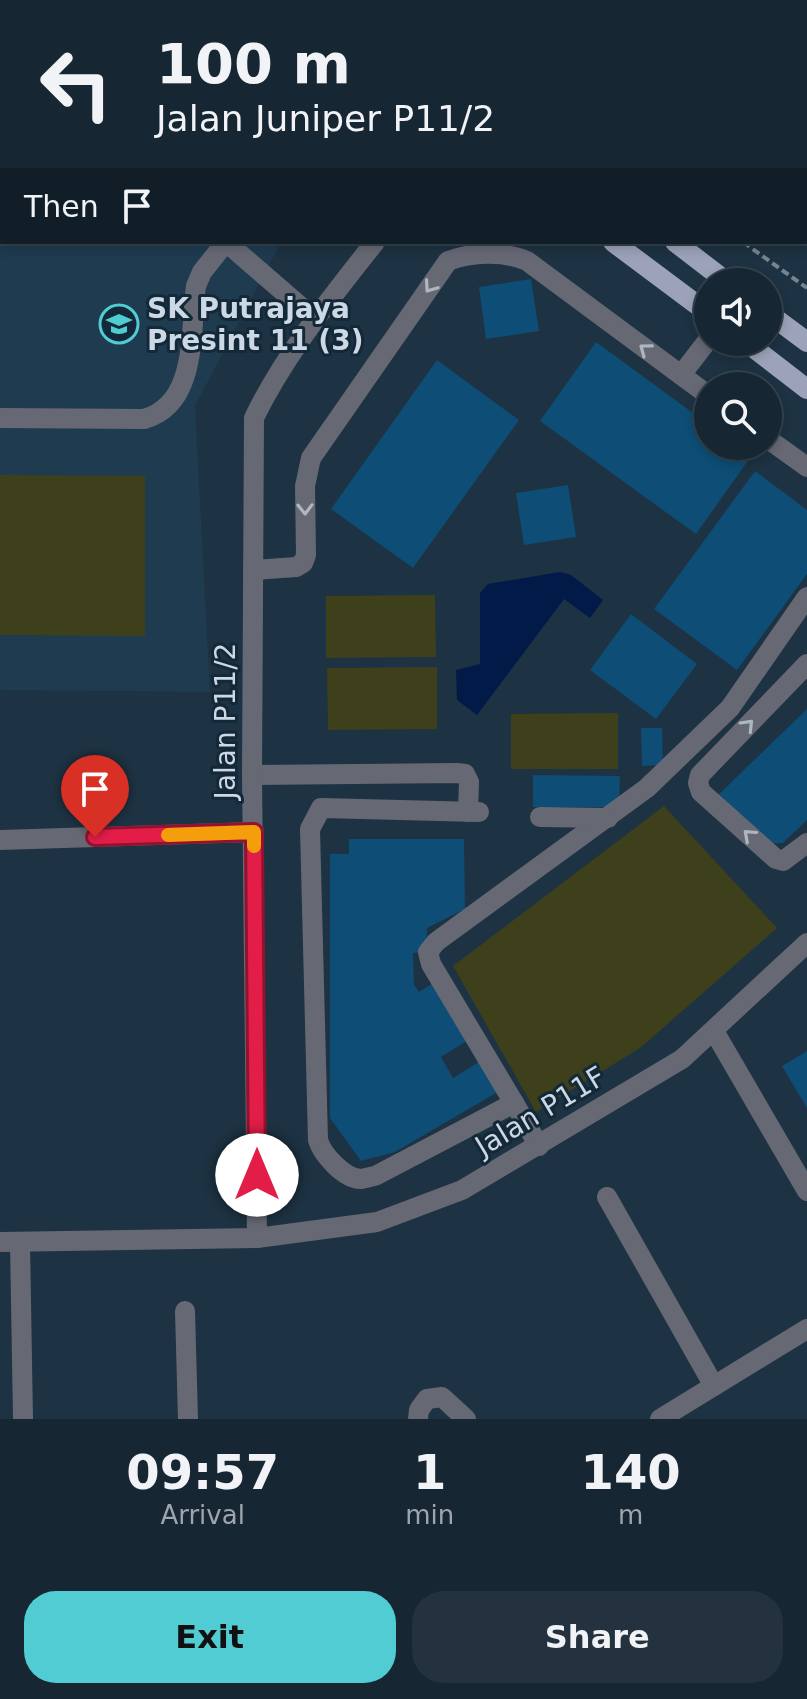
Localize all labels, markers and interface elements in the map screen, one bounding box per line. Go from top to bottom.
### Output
text: 100 m [156,31,351,96]
icon: left [24,32,128,136]
text: Jalan Juniper P11/2 [156,98,495,139]
icon: arrive [115,184,159,228]
text: Then [24,189,99,224]
map controls [694,268,782,460]
button: sound [694,268,782,356]
one-way arrow [425,278,440,292]
place label: SK Putrajaya Presint 11 (3) [147,292,363,357]
school or university icon: SK Putrajaya Presint 11 (3) [98,303,140,345]
one-way arrow [639,344,654,359]
button: search [694,372,782,460]
one-way arrow [297,503,314,516]
street label: Jalan P11/2 [209,643,242,801]
one-way arrow [739,720,753,734]
pin [61,755,129,837]
icon: arrive [73,767,117,811]
one-way arrow [744,830,758,845]
street label: Jalan P11F [468,1060,611,1164]
position arrow [215,1133,299,1217]
text: 09:57 [126,1444,279,1500]
text: 1 [413,1444,446,1500]
text: 140 [581,1444,681,1500]
text: Arrival [160,1500,245,1530]
text: min [405,1500,454,1530]
text: m [618,1500,643,1530]
button: Exit [24,1591,396,1683]
button: Share [412,1591,783,1683]

